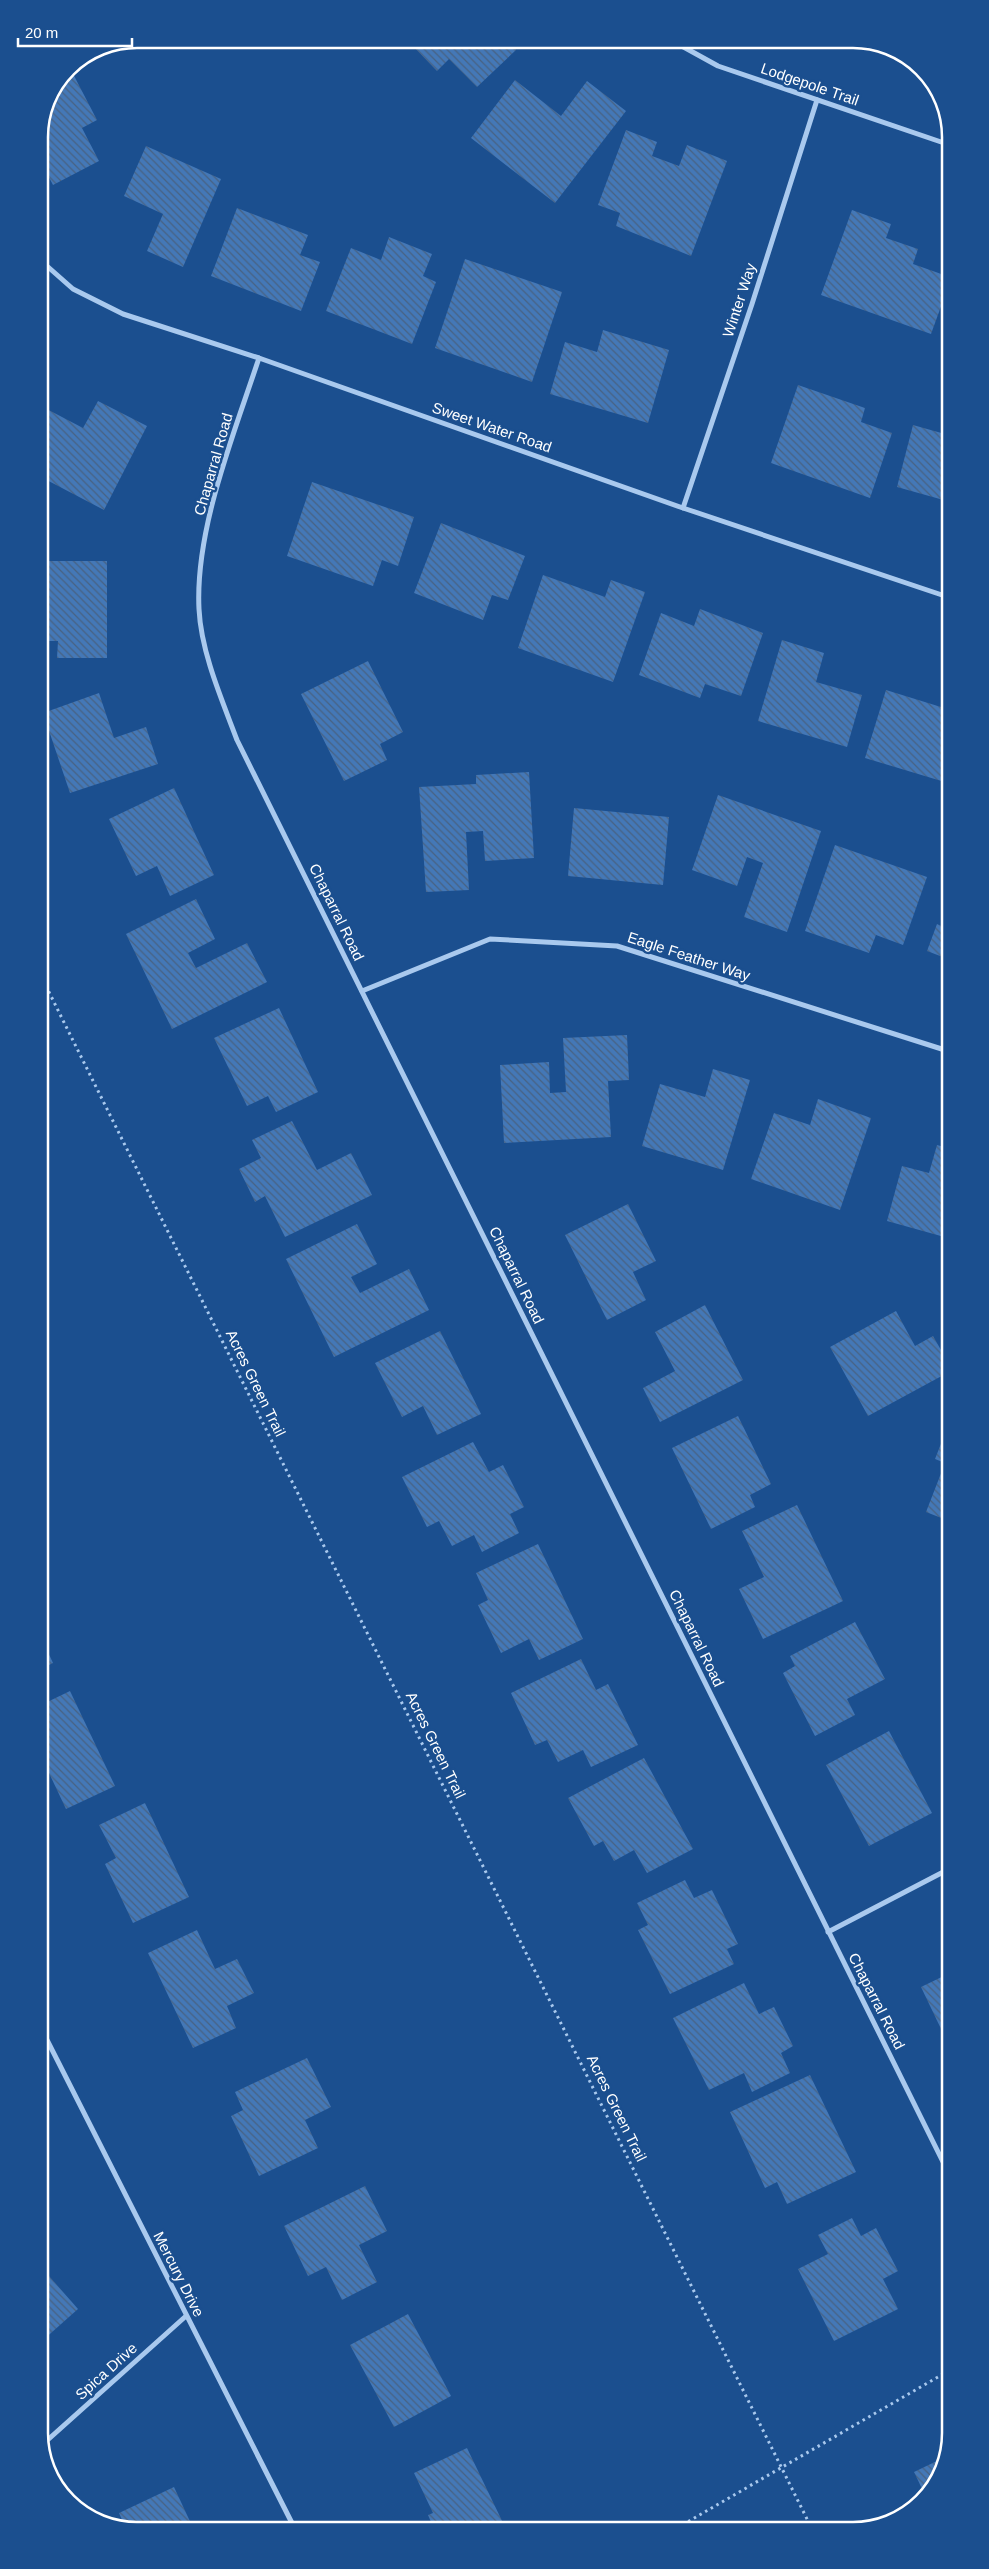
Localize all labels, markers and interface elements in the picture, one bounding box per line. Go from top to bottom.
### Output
scale bar [18,15,131,47]
text: 20 m [25,24,58,41]
street label: Lodgepole Trail [759,59,861,109]
street label: Winter Way [719,260,759,339]
street label: Sweet Water Road [430,399,554,455]
street label: Chaparral Road [190,411,236,517]
street label: Chaparral Road [306,861,368,963]
street label: Eagle Feather Way [626,928,753,984]
street label: Chaparral Road [486,1224,548,1326]
street label: Acres Green Trail [223,1327,289,1439]
street label: Chaparral Road [666,1587,728,1689]
street label: Acres Green Trail [403,1689,469,1801]
street label: Chaparral Road [845,1950,909,2052]
street label: Acres Green Trail [584,2052,650,2164]
street label: Mercury Drive [150,2229,208,2319]
street label: Spica Drive [72,2339,140,2403]

